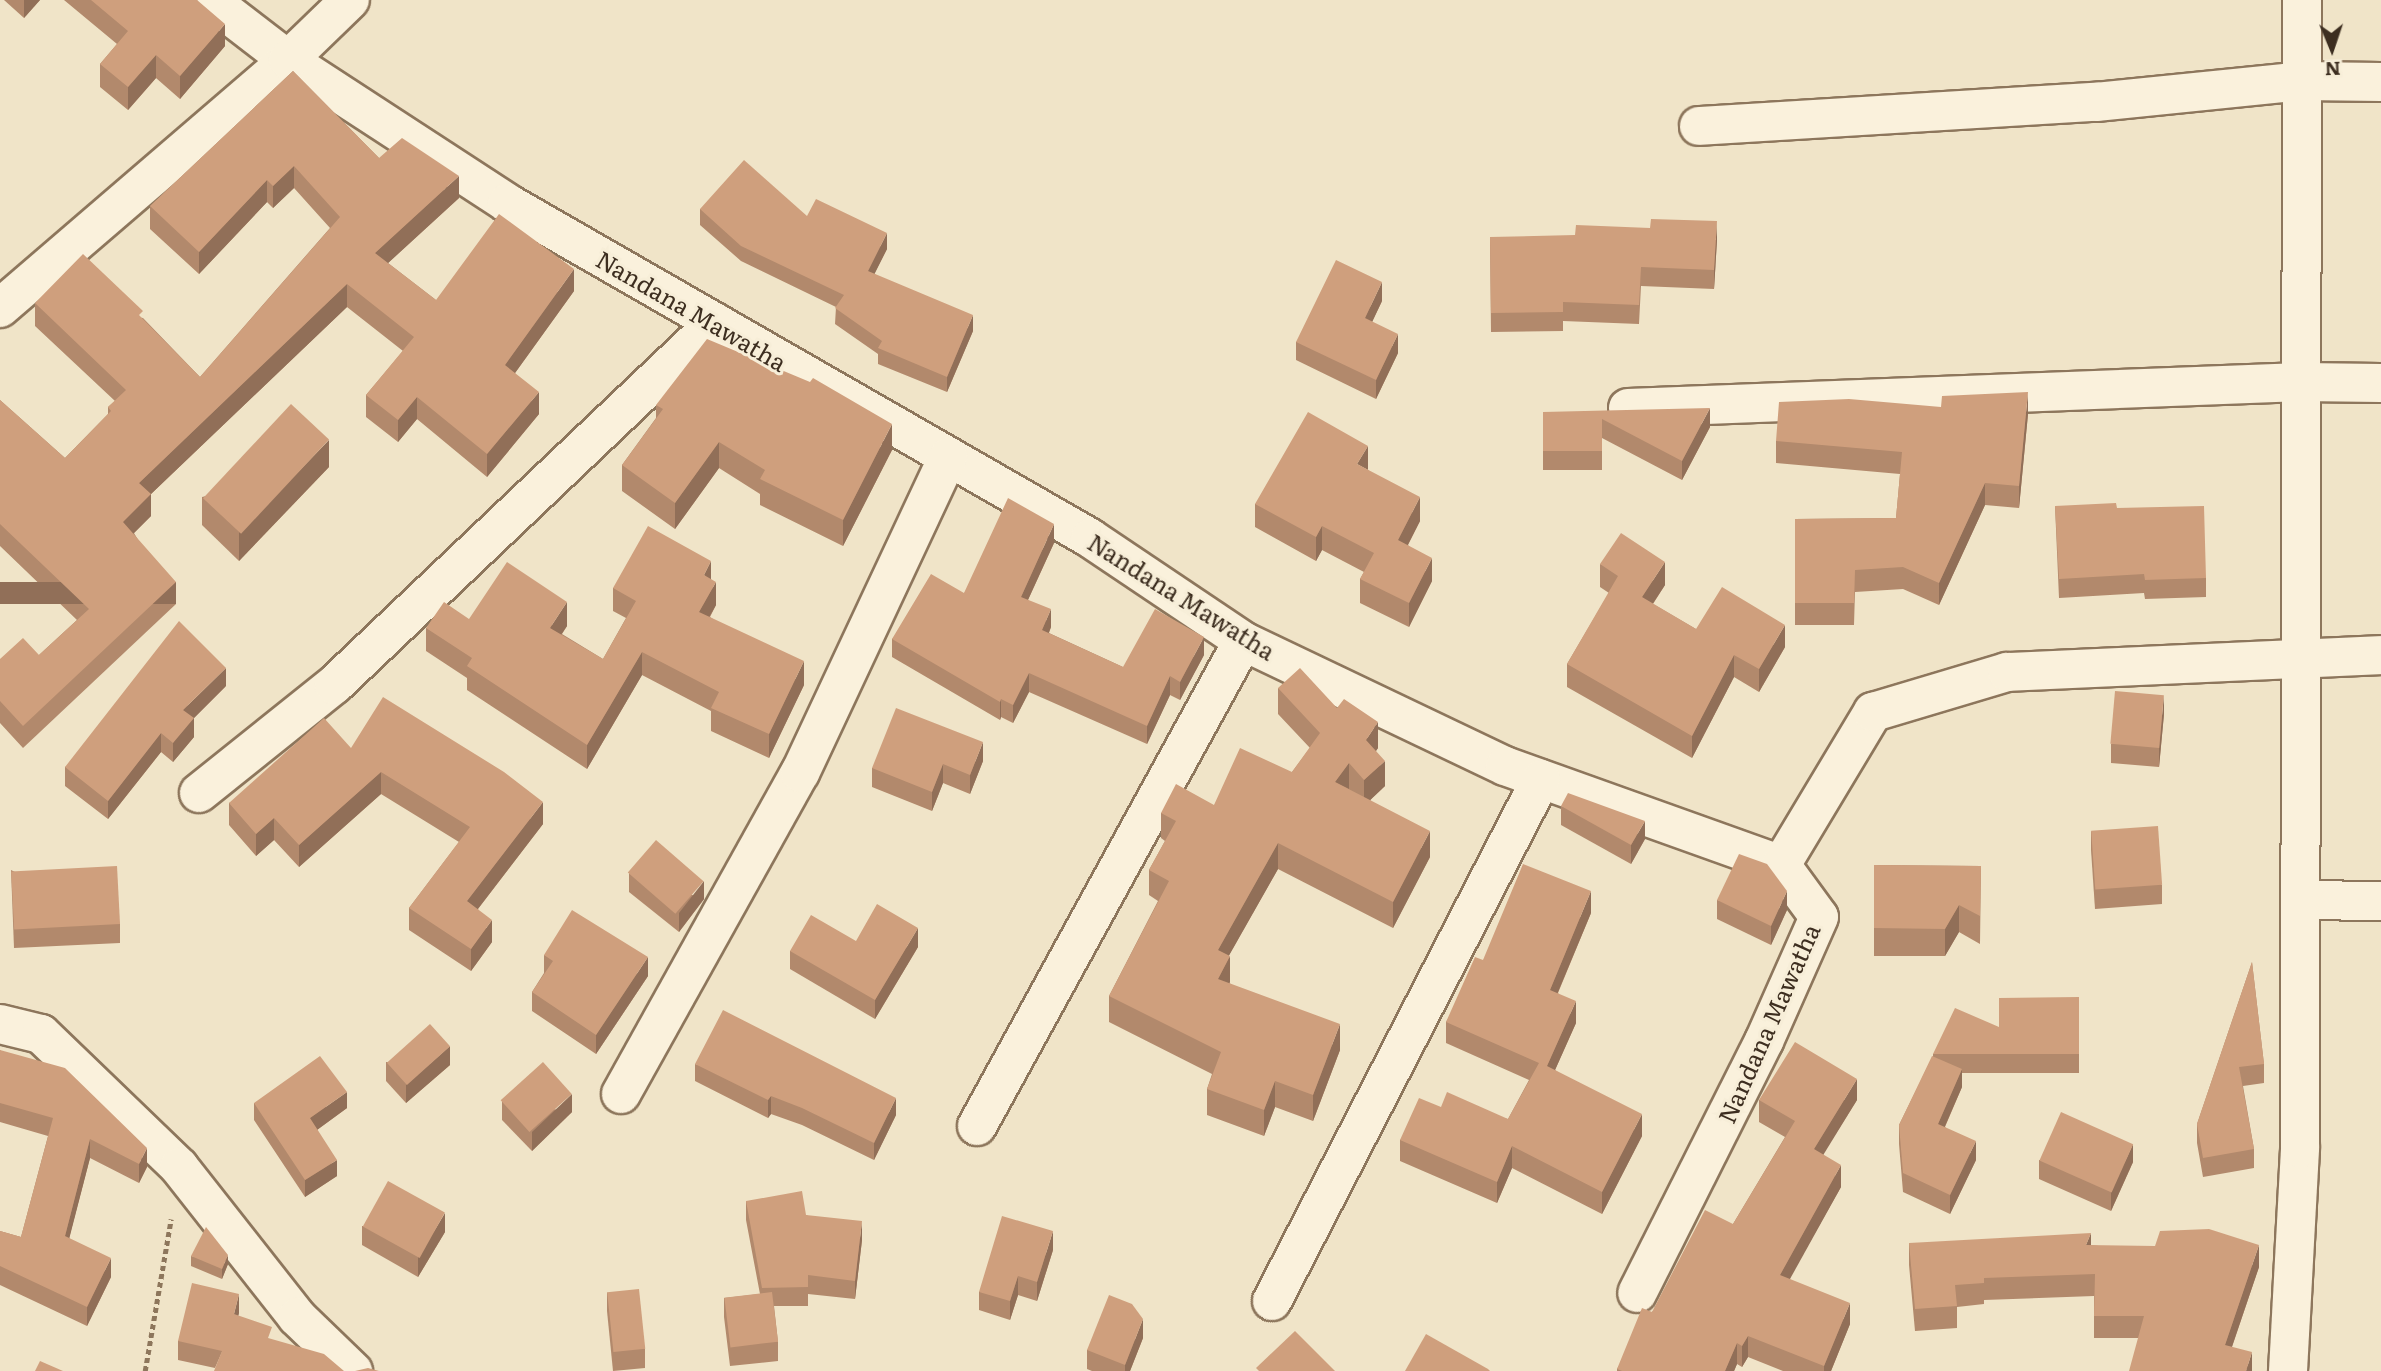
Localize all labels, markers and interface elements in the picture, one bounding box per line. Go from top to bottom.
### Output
north arrow [2297,14,2367,84]
text: N [2324,56,2341,84]
street label: Nandana Mawatha [592,244,792,376]
street label: Nandana Mawatha [1083,527,1281,665]
street label: Nandana Mawatha [1711,919,1825,1127]

